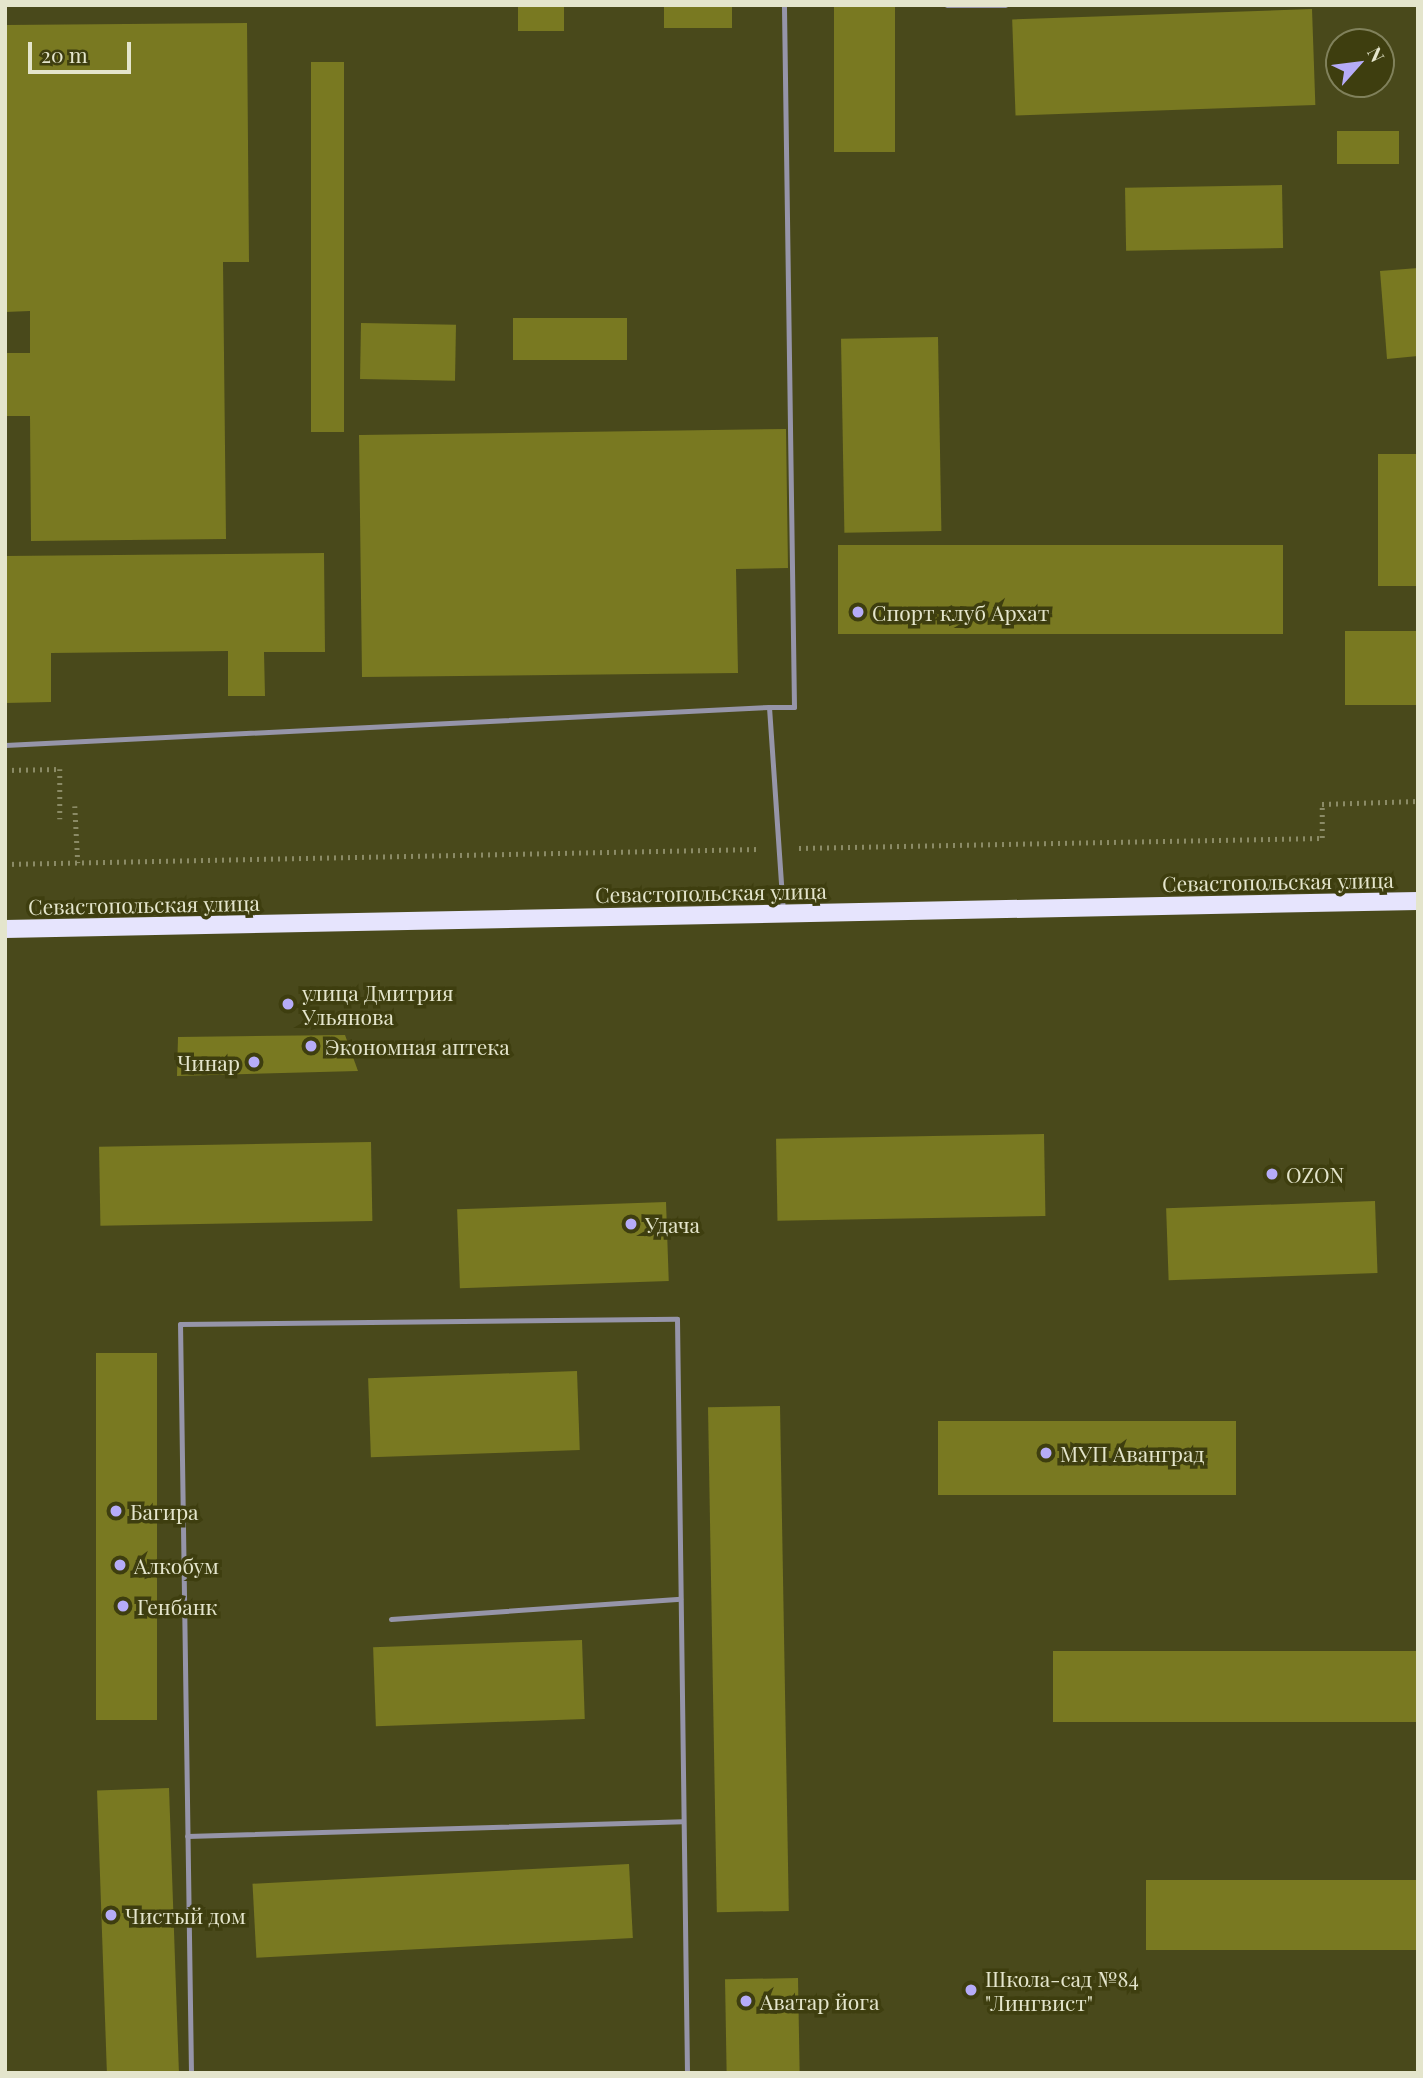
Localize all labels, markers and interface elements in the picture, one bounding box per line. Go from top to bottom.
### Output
scale bar [32,28,135,72]
north arrow [1325,28,1395,98]
text: 20 m [41,40,88,68]
text: N [1362,42,1391,66]
place label: Спорт клуб Архат [872,599,1049,625]
marker: Спорт клуб Архат [850,604,866,620]
street label: Севастопольская улица [1162,866,1394,896]
street label: Севастопольская улица [595,877,827,907]
street label: Севастопольская улица [28,889,260,919]
place label: улица Дмитрия Ульянова [302,979,453,1029]
marker: улица Дмитрия Ульянова [280,996,296,1012]
place label: Экономная аптека [325,1033,510,1059]
marker: Экономная аптека [303,1038,319,1054]
place label: Чинар [177,1049,240,1075]
marker: Чинар [246,1054,262,1070]
place label: OZON [1286,1161,1344,1187]
marker: OZON [1264,1166,1280,1182]
place label: Удача [645,1211,700,1237]
marker: Удача [623,1216,639,1232]
place label: МУП Аванград [1060,1440,1204,1466]
marker: МУП Аванград [1038,1445,1054,1461]
place label: Багира [130,1498,199,1524]
marker: Багира [108,1503,124,1519]
place label: Алкобум [134,1552,219,1578]
marker: Алкобум [112,1557,128,1573]
place label: Генбанк [137,1593,217,1619]
marker: Генбанк [115,1598,131,1614]
place label: Чистый дом [125,1902,246,1928]
marker: Чистый дом [103,1907,119,1923]
place label: Школа-сад №84 "Лингвист" [985,1965,1139,2015]
marker: Школа-сад №84 "Лингвист" [963,1982,979,1998]
place label: Аватар йога [760,1988,880,2014]
marker: Аватар йога [738,1993,754,2009]

